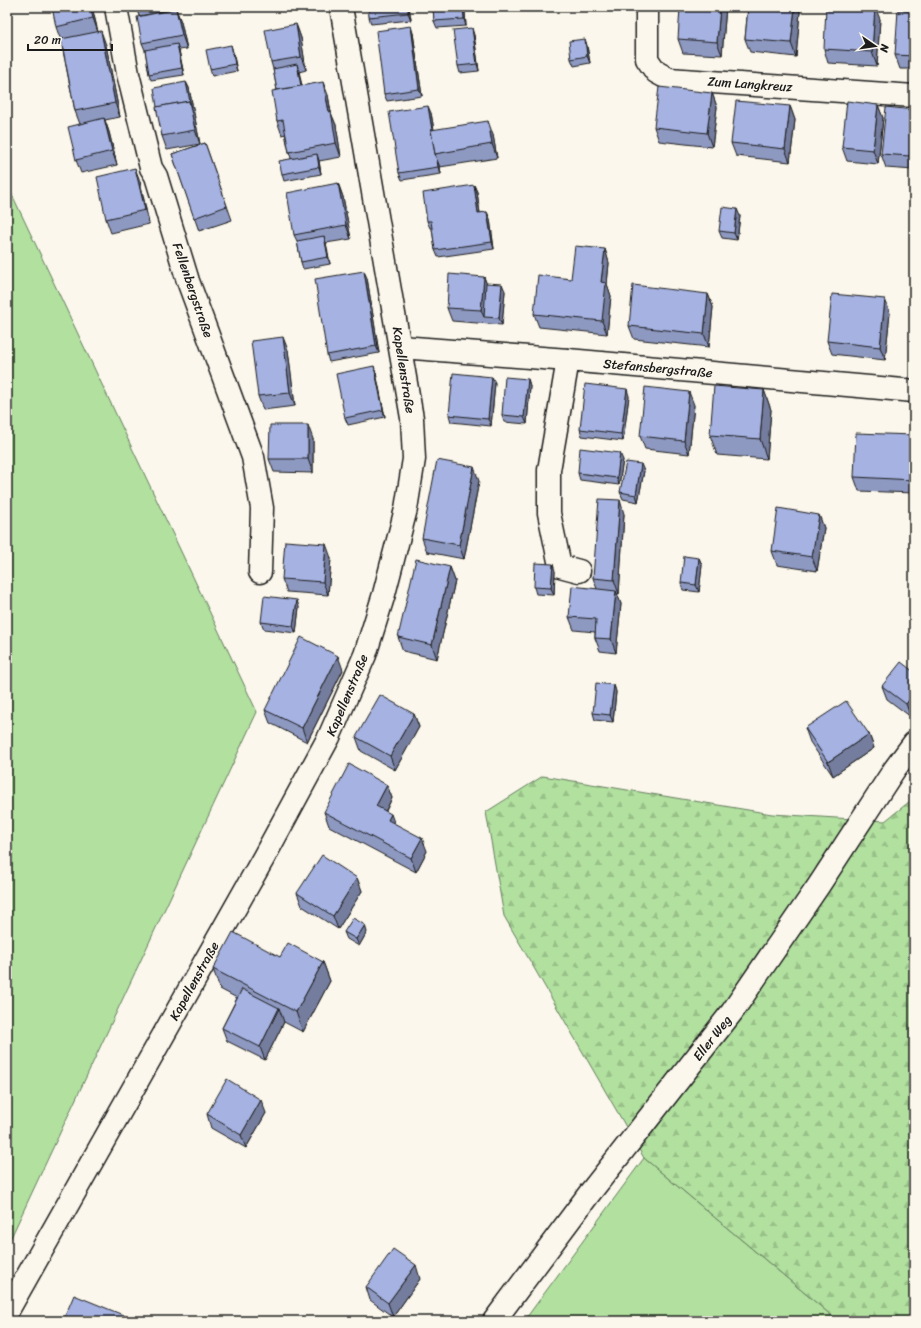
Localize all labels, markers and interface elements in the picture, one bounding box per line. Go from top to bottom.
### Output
scale bar [28,26,112,52]
north arrow [855,26,895,66]
text: 20 m [34,29,61,51]
text: N [874,41,895,54]
street label: Zum Langkreuz [707,70,794,98]
street label: Fellenbergstraße [166,239,220,341]
street label: Kapellenstraße [386,325,422,415]
street label: Stefansbergstraße [602,352,714,384]
street label: Kapellenstraße [319,650,375,740]
street label: Kapellenstraße [163,937,225,1025]
street label: Eller Weg [687,1010,738,1066]

